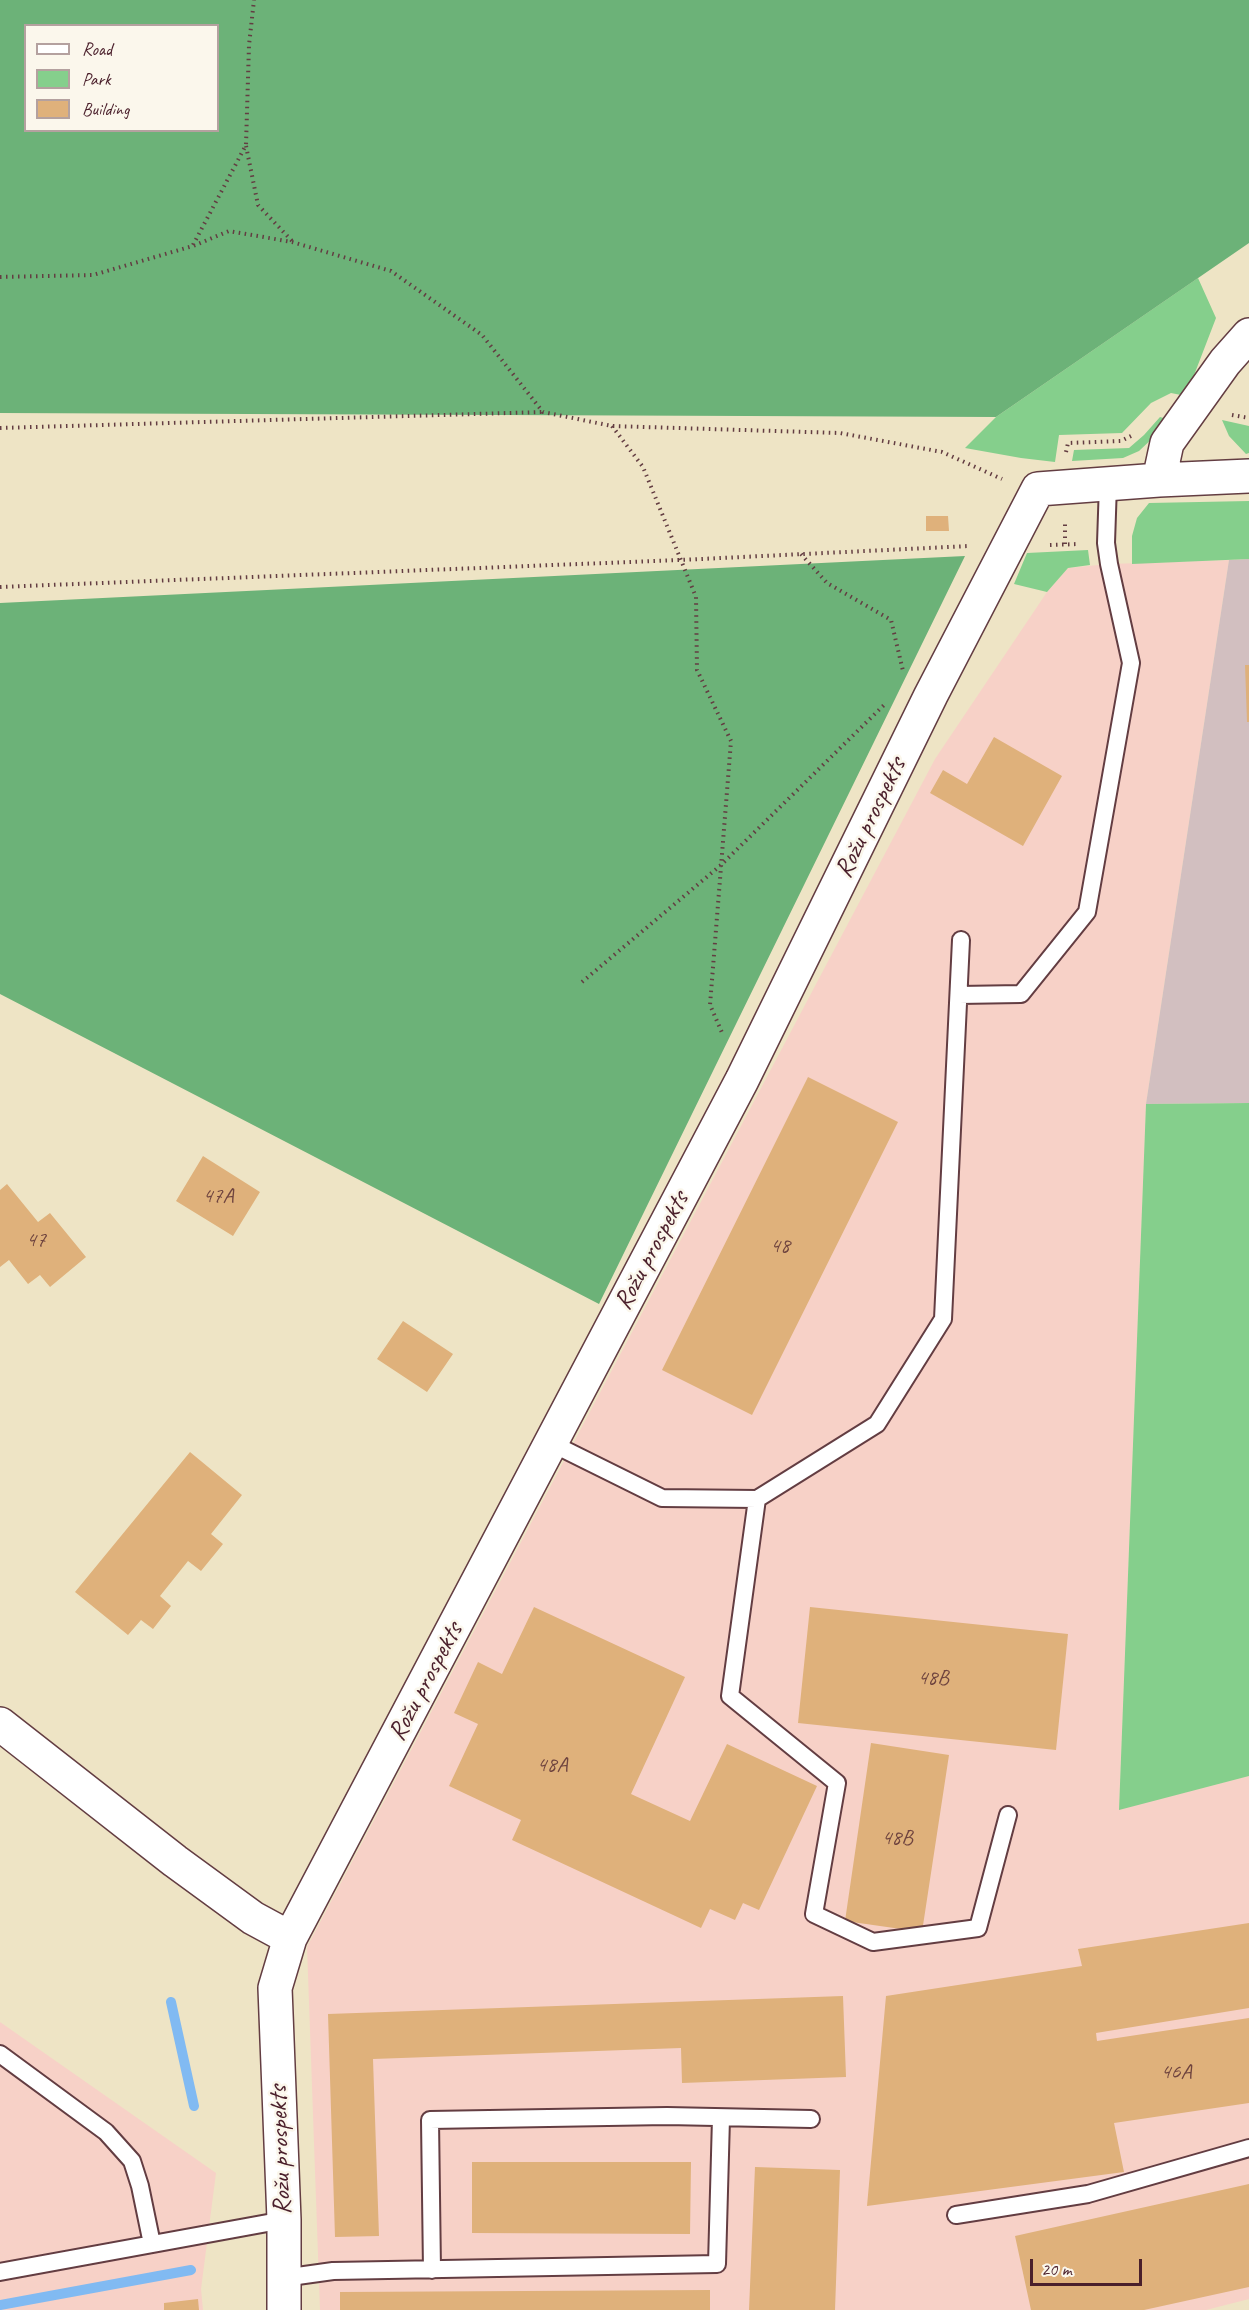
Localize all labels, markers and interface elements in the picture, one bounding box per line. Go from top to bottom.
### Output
legend [24,24,219,132]
text: Road [82,38,112,60]
text: Park [82,68,111,90]
text: Building [82,98,129,120]
street label: Rožu prospekts [829,753,913,883]
house number: 47A [203,1183,233,1209]
street label: Rožu prospekts [608,1187,696,1315]
house number: 47 [26,1227,46,1253]
house number: 48 [770,1233,790,1259]
street label: Rožu prospekts [382,1618,470,1746]
house number: 48B [917,1665,949,1691]
house number: 48A [537,1752,567,1778]
house number: 48B [881,1825,913,1851]
house number: 46A [1161,2059,1191,2085]
street label: Rožu prospekts [263,2085,299,2215]
scale bar [1033,2247,1146,2285]
text: 20 m [1041,2258,1072,2280]

